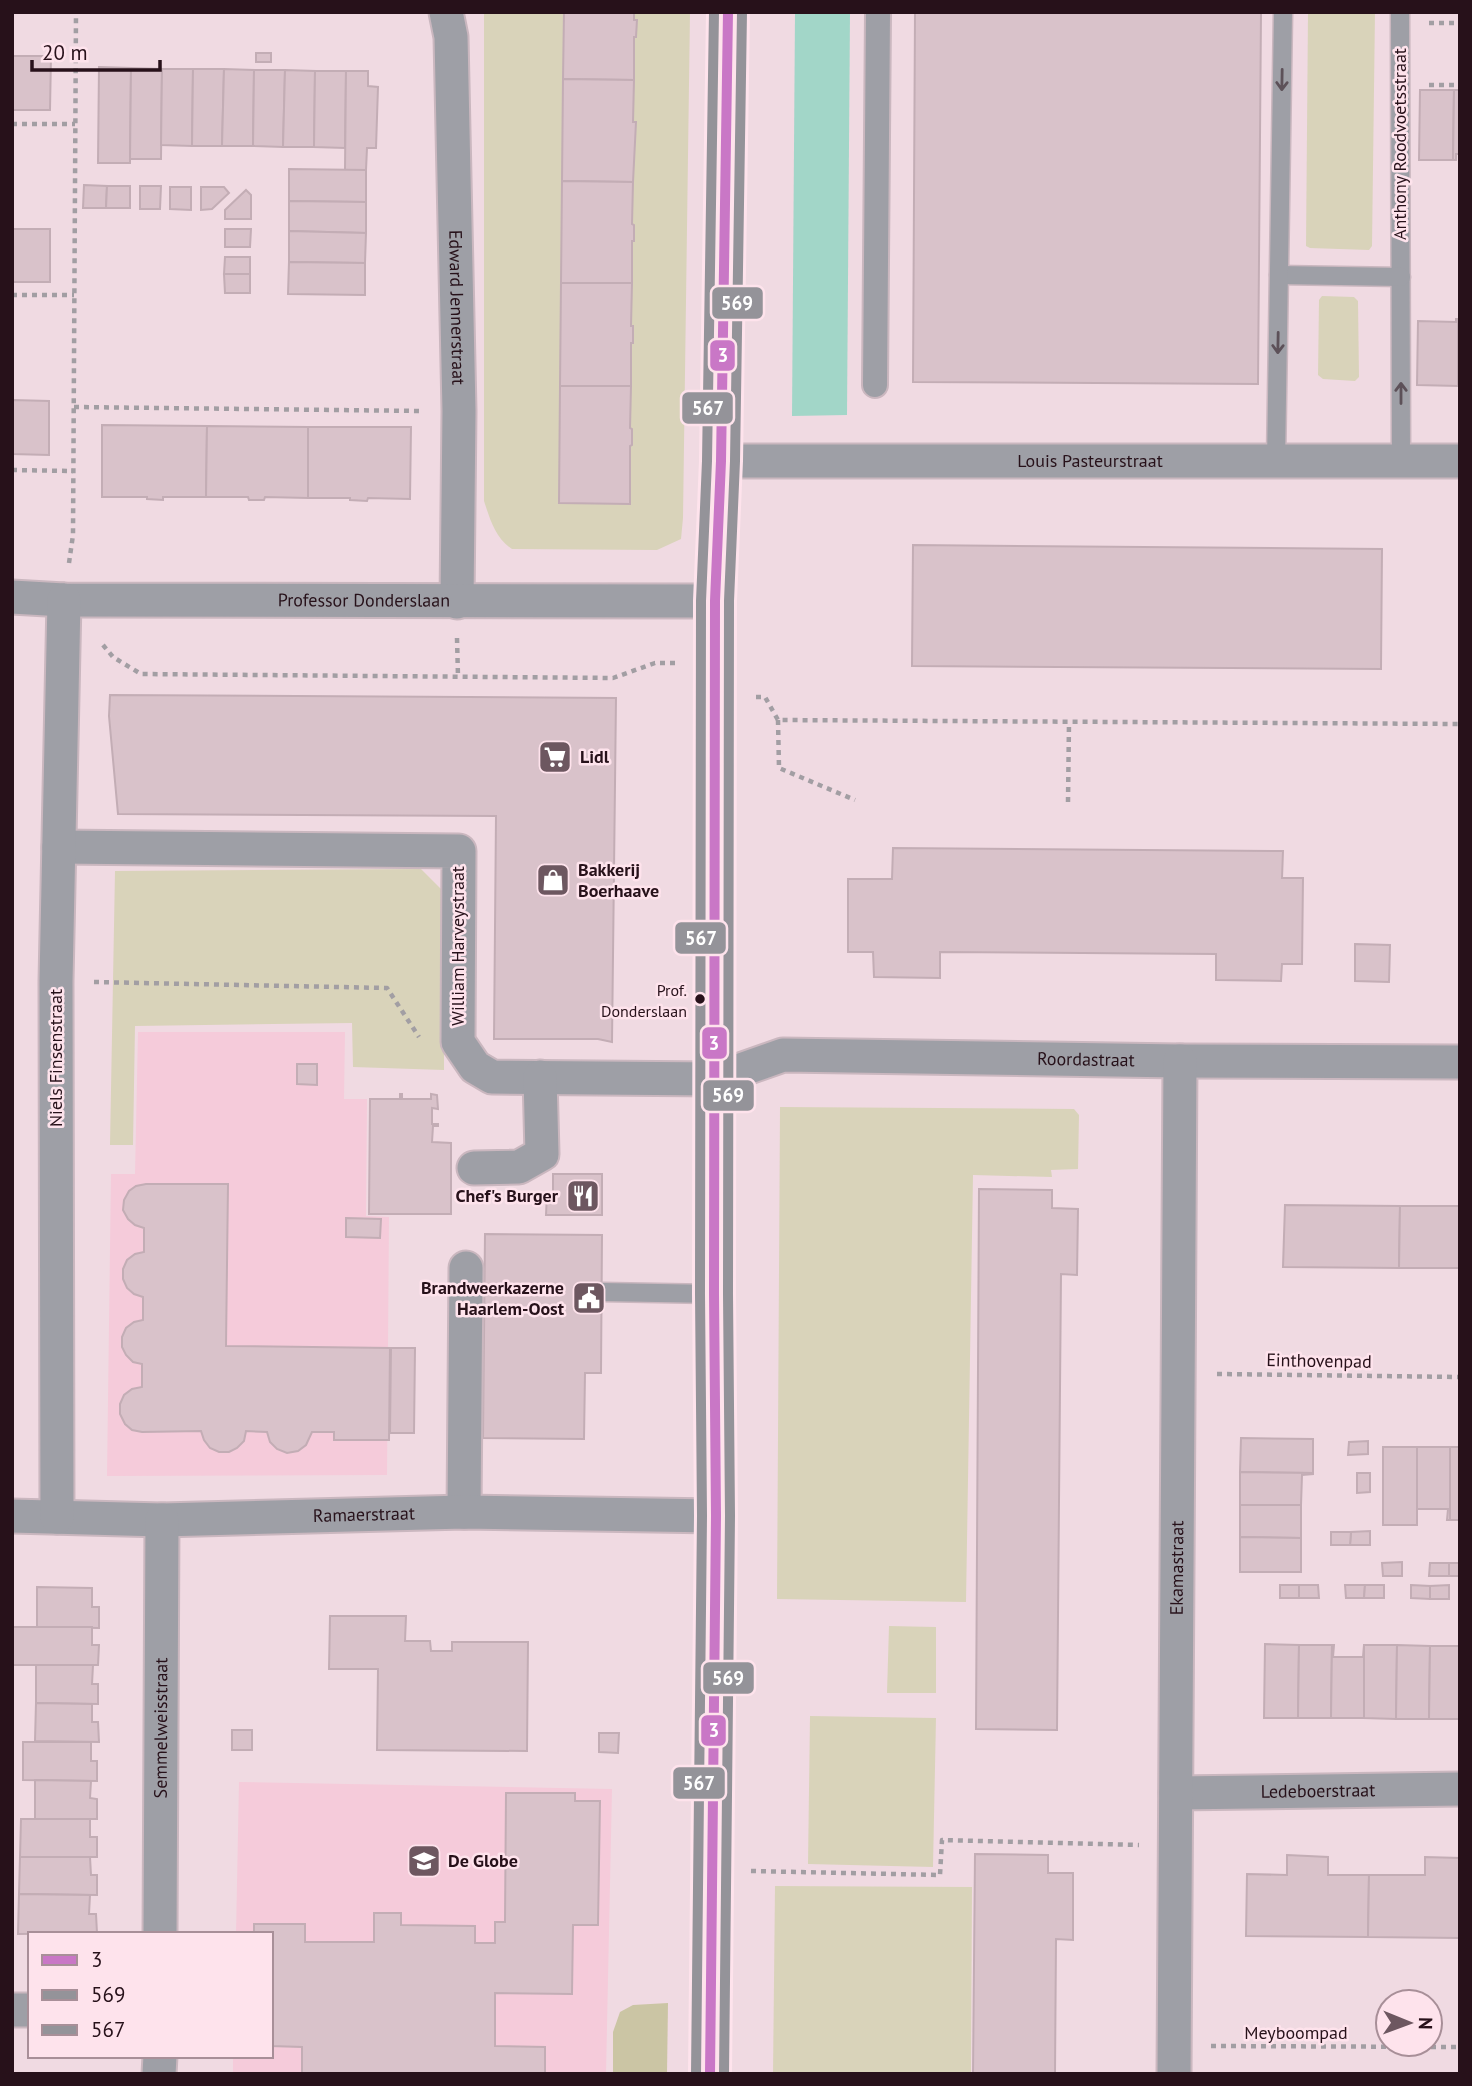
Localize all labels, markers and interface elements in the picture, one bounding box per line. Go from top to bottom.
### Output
scale bar [32,28,159,72]
text: 20 m [42,39,88,66]
street label: Anthony Roodvoetsstraat [1388,48,1411,240]
one-way arrow [1275,69,1289,92]
street label: Edward Jennerstraat [444,230,470,385]
line badge: 569 [711,286,764,320]
text: 569 [721,291,753,315]
one-way arrow [1271,331,1285,354]
line badge: 3 [709,339,736,372]
text: 3 [718,343,728,367]
one-way arrow [1394,382,1408,405]
line badge: 567 [681,391,734,425]
text: 567 [692,396,724,420]
street label: Louis Pasteurstraat [1017,449,1163,472]
street label: Professor Donderslaan [278,588,450,612]
supermarket icon: Lidl [536,738,574,776]
place label: Lidl [580,745,610,768]
place label: Bakkerij Boerhaave [578,858,659,902]
shop icon: Bakkerij Boerhaave [534,861,572,899]
street label: William Harveystraat [446,866,469,1026]
line badge: 567 [674,921,727,955]
text: 567 [685,926,717,950]
place label: Prof. Donderslaan [601,980,687,1021]
street label: Niels Finsenstraat [44,989,67,1127]
marker: Prof. Donderslaan [693,992,707,1006]
line badge: 3 [701,1026,728,1060]
text: 3 [709,1031,719,1055]
street label: Roordastraat [1037,1047,1135,1071]
line badge: 569 [702,1079,755,1112]
text: 569 [712,1083,744,1107]
restaurant icon: Chef's Burger [564,1177,602,1215]
place label: Chef's Burger [455,1184,559,1207]
place label: Brandweerkazerne Haarlem-Oost [421,1276,565,1320]
public building icon: Brandweerkazerne Haarlem-Oost [570,1279,608,1317]
street label: Einthovenpad [1266,1348,1372,1373]
street label: Ramaerstraat [313,1501,415,1527]
street label: Ekamastraat [1165,1521,1188,1615]
street label: Semmelweisstraat [149,1658,172,1798]
line badge: 569 [702,1661,755,1695]
text: 569 [712,1666,744,1690]
line badge: 3 [700,1714,727,1747]
text: 3 [709,1718,719,1742]
line badge: 567 [672,1766,726,1800]
text: 567 [683,1771,715,1795]
street label: Ledeboerstraat [1260,1778,1375,1803]
school or university icon: De Globe [405,1842,443,1880]
place label: De Globe [448,1849,518,1872]
legend [28,1932,273,2058]
text: 3 [91,1946,102,1973]
text: 569 [91,1981,125,2008]
north arrow [1374,1988,1444,2058]
text: 567 [91,2016,125,2043]
text: N [1414,2017,1438,2030]
street label: Meyboompad [1244,2021,1348,2044]

